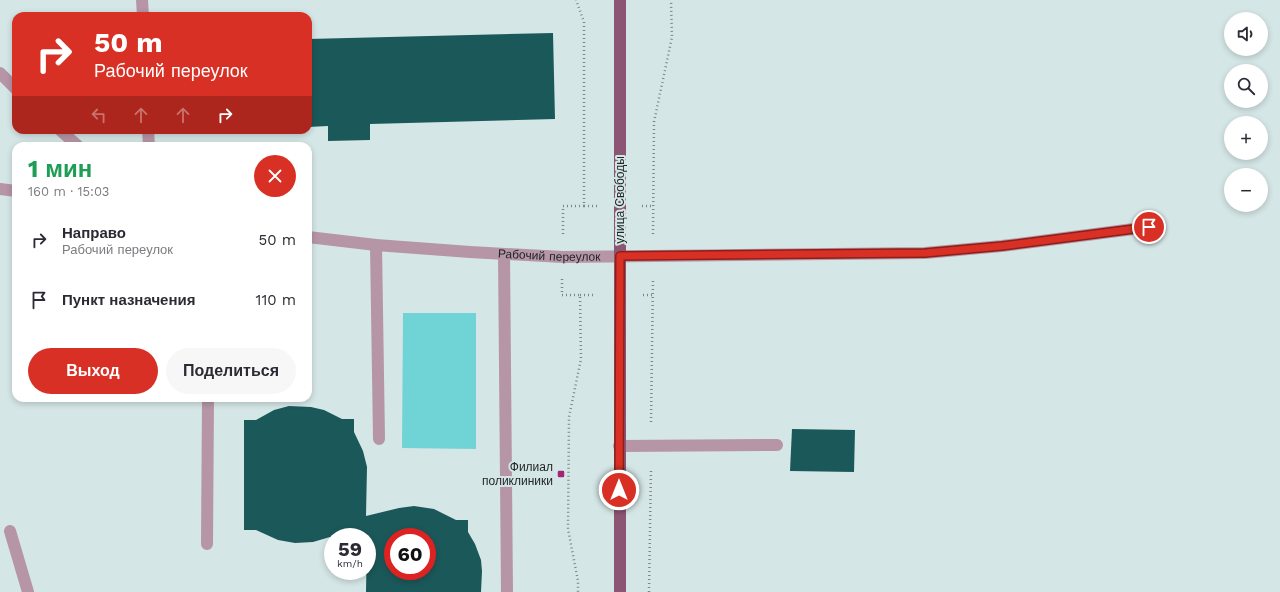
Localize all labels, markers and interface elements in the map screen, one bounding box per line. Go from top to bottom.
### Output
map controls [1224,12,1268,212]
button: sound [1224,12,1268,56]
text: 50 m [94,26,163,59]
icon: right [28,28,80,80]
text: Рабочий переулок [94,60,248,81]
button: search [1224,64,1268,108]
icon: left [88,104,110,126]
icon: ahead [130,104,152,126]
icon: ahead [172,104,194,126]
icon: right [214,104,236,126]
button: + [1224,116,1268,160]
text: 1 мин [28,155,92,183]
button: close [254,155,296,197]
street label: улица Свободы [613,156,627,244]
button: − [1224,168,1268,212]
text: 160 m · 15:03 [28,184,109,199]
pin [1132,210,1166,244]
icon: arrive [1138,216,1160,238]
text: Направо [62,224,126,242]
icon: right [28,229,50,251]
text: 50 m [259,231,296,249]
text: Рабочий переулок [62,242,173,257]
street label: Рабочий переулок [498,247,601,264]
icon: arrive [28,289,50,311]
text: Пункт назначения [62,291,195,309]
text: 110 m [256,291,296,309]
button: Выход [28,348,158,394]
button: Поделиться [166,348,296,394]
place label: Филиал поликлиники [482,460,553,488]
marker: Филиал поликлиники [556,469,566,479]
position arrow [598,469,640,511]
speed limit sign: 60 [384,528,436,580]
text: 59 [338,537,362,561]
text: km/h [337,558,363,569]

